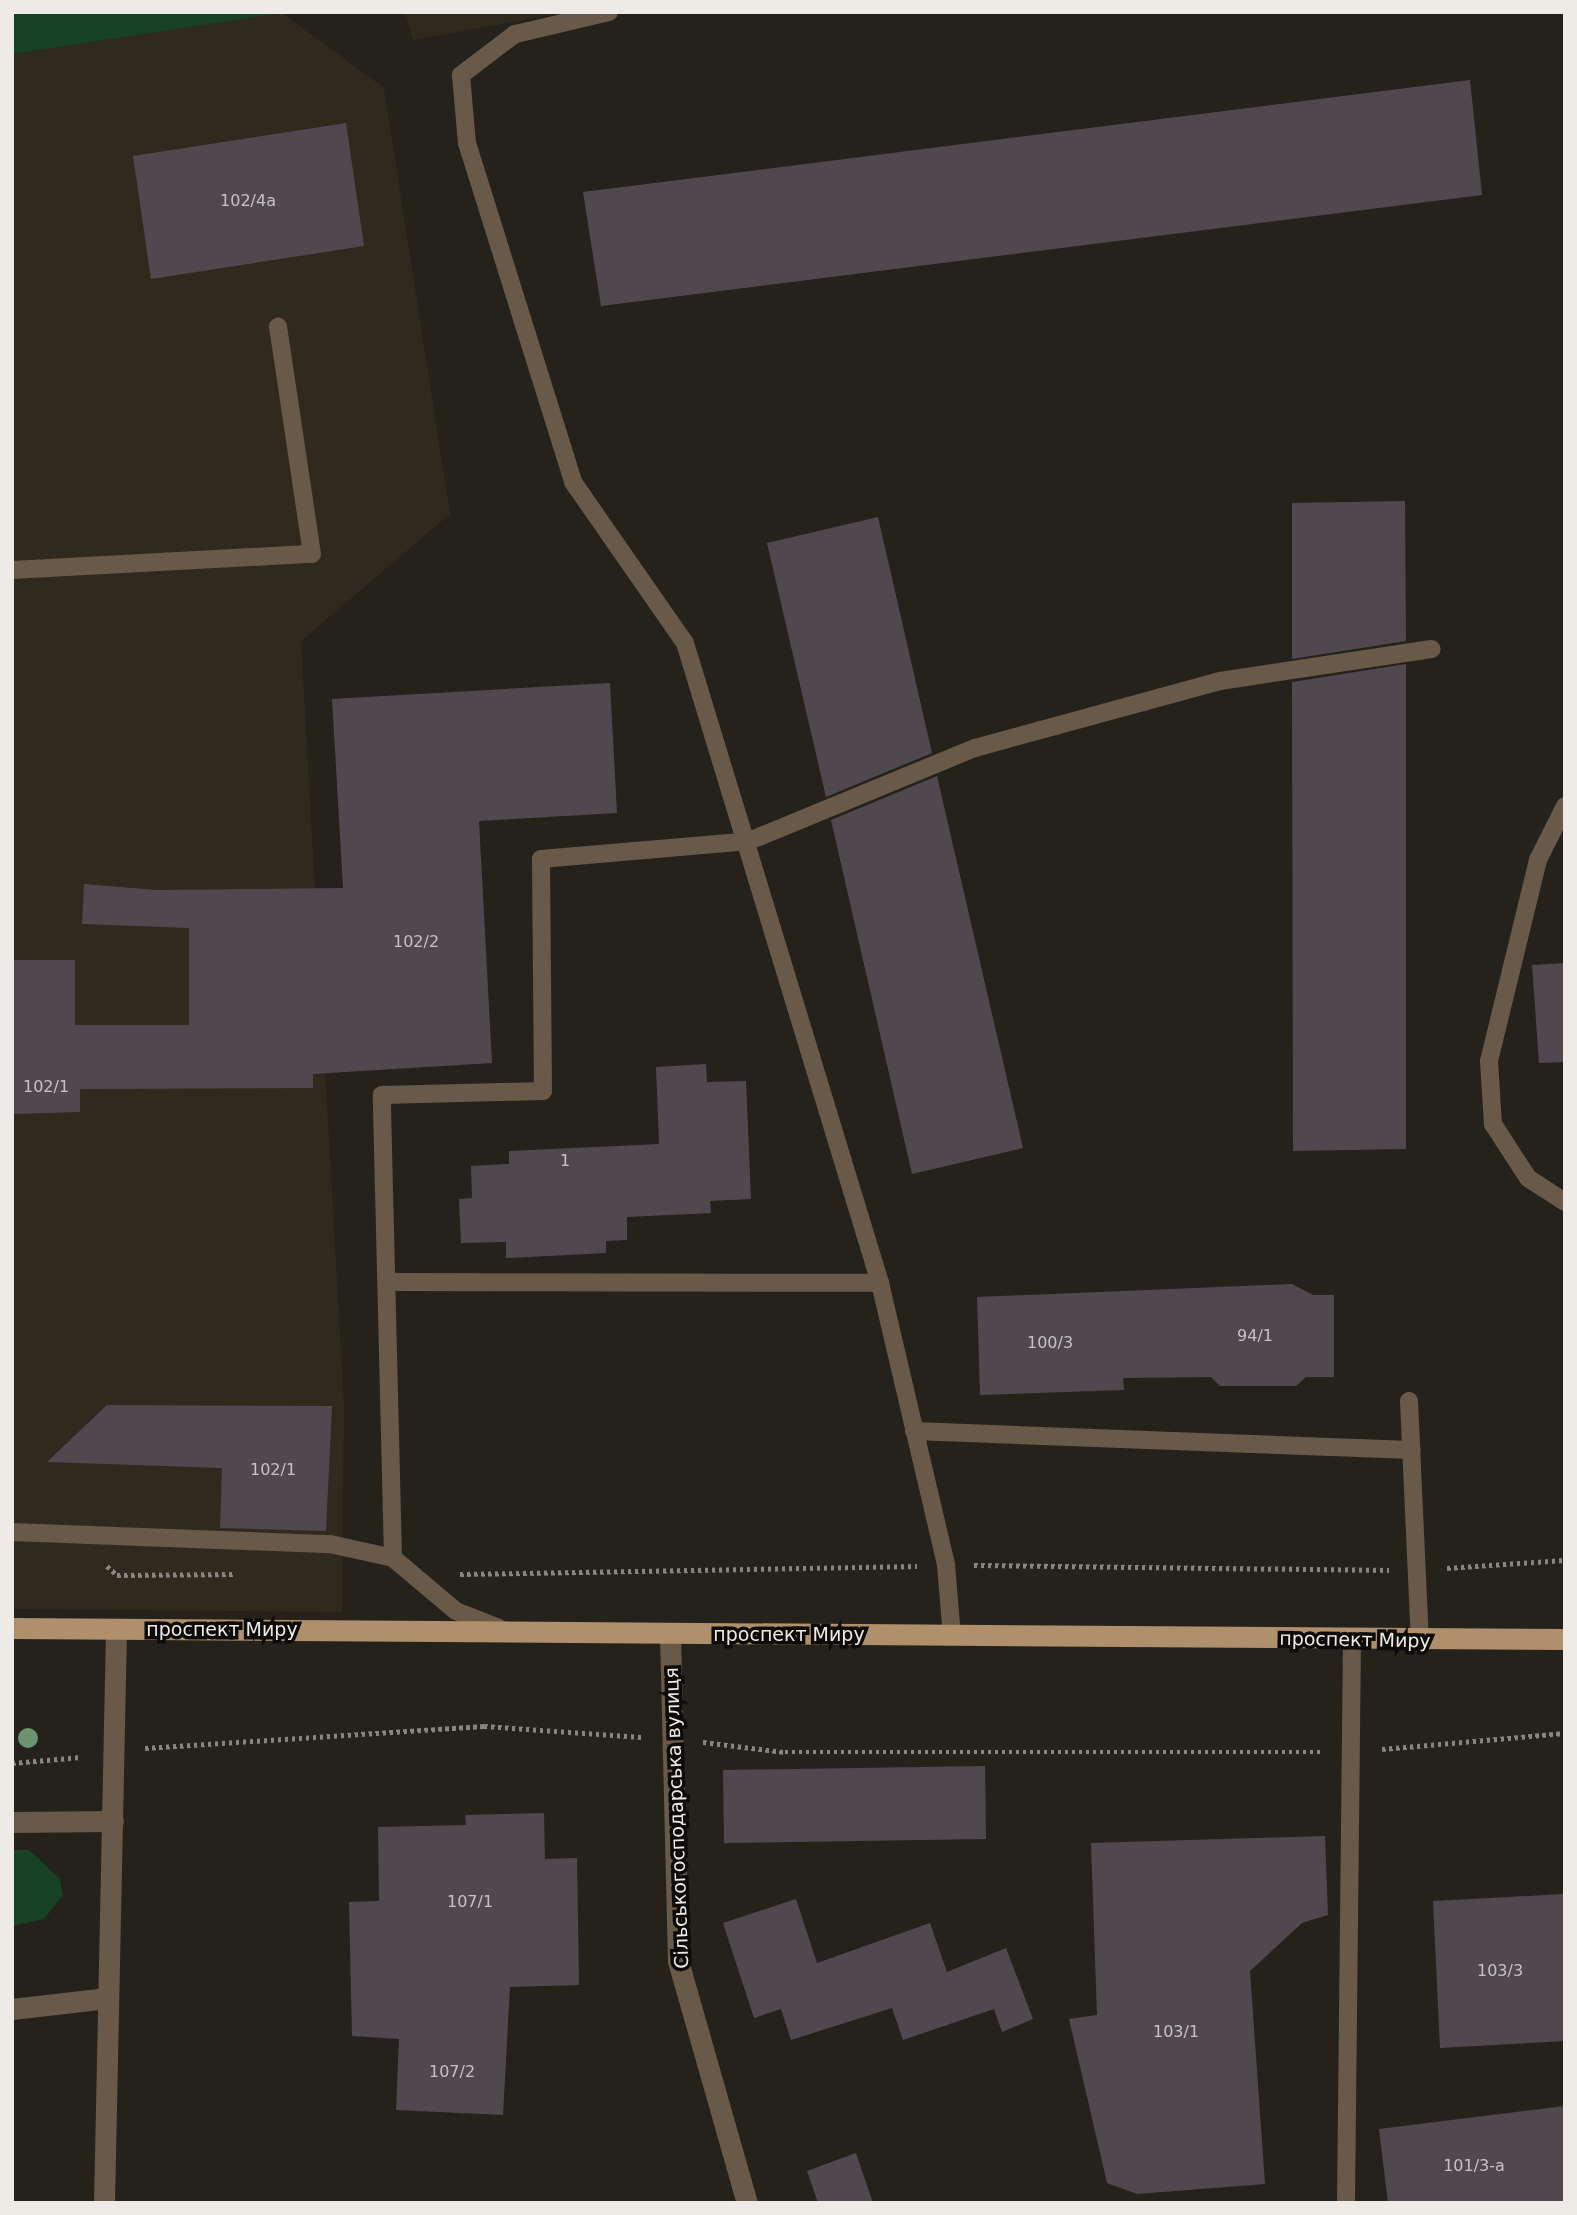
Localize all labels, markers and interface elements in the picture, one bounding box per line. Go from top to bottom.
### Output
house number: 102/4а [220,191,276,211]
house number: 102/2 [393,932,439,952]
house number: 102/1 [23,1077,69,1097]
house number: 1 [560,1151,570,1171]
house number: 94/1 [1237,1326,1273,1346]
house number: 100/3 [1027,1333,1073,1353]
house number: 102/1 [250,1460,296,1480]
street label: проспект Миру [146,1619,298,1641]
street label: проспект Миру [713,1624,865,1646]
street label: проспект Миру [1279,1627,1431,1653]
street label: Сільськогосподарська вулиця [660,1667,694,1969]
house number: 107/1 [447,1892,493,1912]
house number: 103/3 [1477,1961,1523,1981]
house number: 103/1 [1153,2022,1199,2042]
house number: 107/2 [429,2062,475,2082]
house number: 101/3-a [1443,2156,1505,2176]

